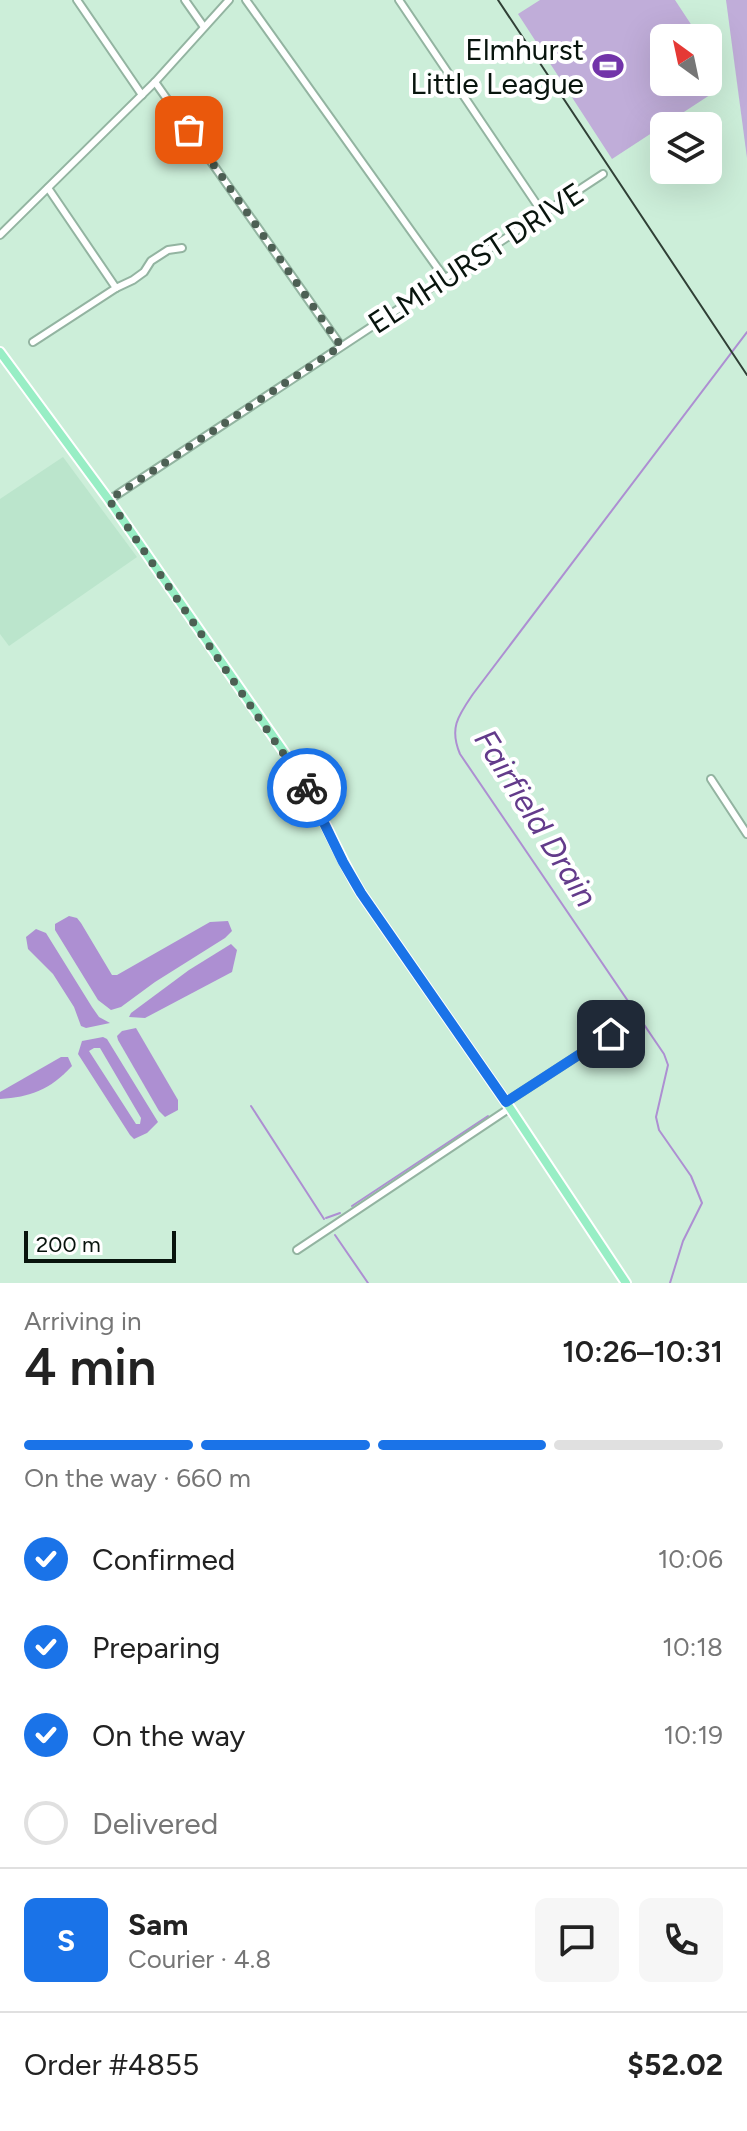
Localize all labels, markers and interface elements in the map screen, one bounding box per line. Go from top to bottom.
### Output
north arrow [650,24,722,96]
map controls [650,24,722,184]
place label: Elmhurst Little League [410,31,584,102]
sports icon: Elmhurst Little League [591,49,625,83]
pin [155,96,223,164]
icon: bag [167,108,211,152]
button: layers [650,112,722,184]
street label: ELMHURST DRIVE [361,174,591,342]
water label: Fairfield Drain [466,722,606,914]
courier [267,748,347,828]
icon: bike [285,766,329,810]
pin [577,1000,645,1068]
icon: home [589,1012,633,1056]
scale bar [24,1227,176,1263]
text: 200 m [36,1231,101,1258]
text: Arriving in [24,1305,142,1337]
text: 10:26–10:31 [562,1333,723,1370]
text: 4 min [24,1336,156,1398]
text: On the way · 660 m [24,1462,251,1494]
icon: check [24,1537,68,1581]
text: Confirmed [92,1541,235,1578]
text: 10:06 [658,1543,723,1575]
icon: check [24,1625,68,1669]
text: Preparing [92,1629,220,1666]
text: 10:18 [662,1631,723,1663]
icon: check [24,1713,68,1757]
text: On the way [92,1717,245,1754]
text: 10:19 [664,1719,723,1751]
text: Delivered [92,1805,218,1842]
button: chat [535,1898,619,1982]
button: phone [639,1898,723,1982]
text: Sam [128,1906,188,1943]
text: S [57,1922,75,1959]
text: Courier · 4.8 [128,1943,271,1975]
text: Order #4855 [24,2046,199,2083]
text: $52.02 [627,2046,723,2083]

